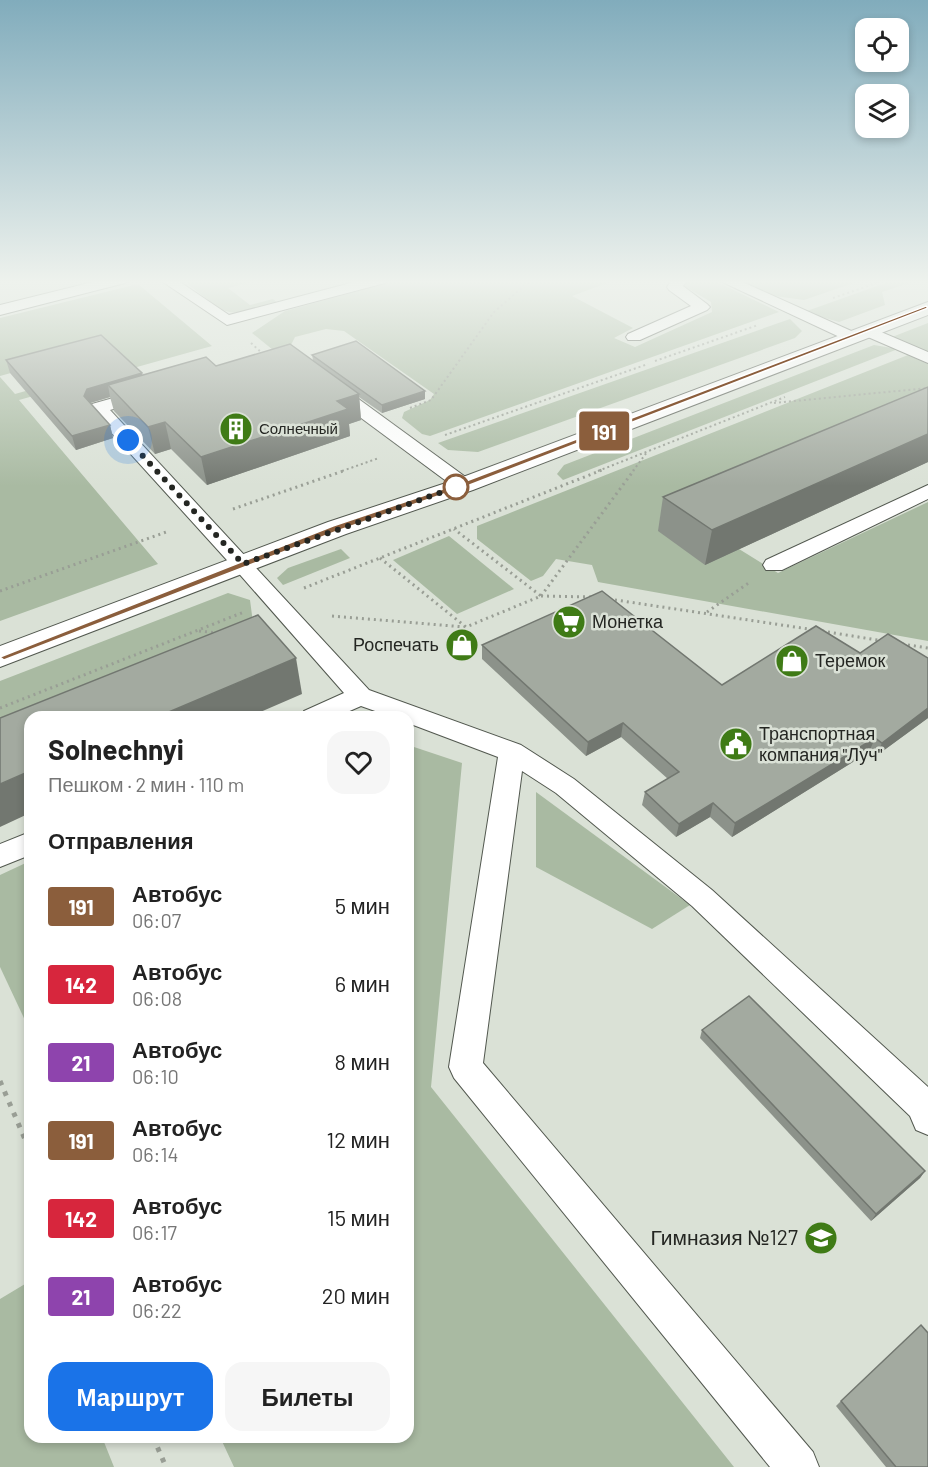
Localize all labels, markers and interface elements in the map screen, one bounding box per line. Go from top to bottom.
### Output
map controls [855,18,909,138]
button: locate [855,18,909,72]
button: layers [855,84,909,138]
building icon: Солнечный [218,411,254,447]
line badge: 191 [570,412,638,450]
place label: Солнечный [259,419,338,437]
text: 191 [591,419,617,444]
your location [113,425,143,455]
unlabelled marker [443,474,469,500]
supermarket icon: Монетка [551,604,587,640]
place label: Монетка [592,610,664,632]
shop icon: Роспечать [444,627,480,663]
place label: Роспечать [353,633,439,655]
shop icon: Теремок [774,643,810,679]
place label: Теремок [815,649,885,671]
place label: Транспортная компания "Луч" [759,722,883,765]
public building icon: Транспортная компания "Луч" [718,726,754,762]
button: heart [327,731,390,794]
text: Solnechnyi [48,732,184,766]
text: Пешком · 2 мин · 110 m [48,772,244,796]
text: Отправления [48,827,194,853]
text: Автобус [132,880,222,906]
text: 5 мин [335,892,390,918]
text: 191 [68,894,94,919]
text: 06:07 [132,908,181,932]
text: Автобус [132,958,222,984]
text: 6 мин [335,970,390,996]
text: 142 [65,972,97,997]
text: 06:08 [132,986,182,1010]
text: Автобус [132,1036,222,1062]
text: 8 мин [335,1048,390,1074]
text: 21 [71,1050,91,1075]
text: 06:10 [132,1064,179,1088]
text: Автобус [132,1114,222,1140]
text: 12 мин [327,1126,390,1152]
text: 191 [68,1128,94,1153]
text: 06:14 [132,1142,178,1166]
text: Автобус [132,1192,222,1218]
text: 15 мин [327,1204,390,1230]
text: 142 [65,1206,97,1231]
text: 06:17 [132,1220,177,1244]
school or university icon: Гимназия №127 [803,1220,839,1256]
place label: Гимназия №127 [651,1224,798,1249]
text: Автобус [132,1270,222,1296]
text: 20 мин [322,1282,390,1308]
text: 21 [71,1284,91,1309]
text: 06:22 [132,1298,182,1322]
button: Маршрут [48,1362,213,1431]
button: Билеты [225,1362,390,1431]

